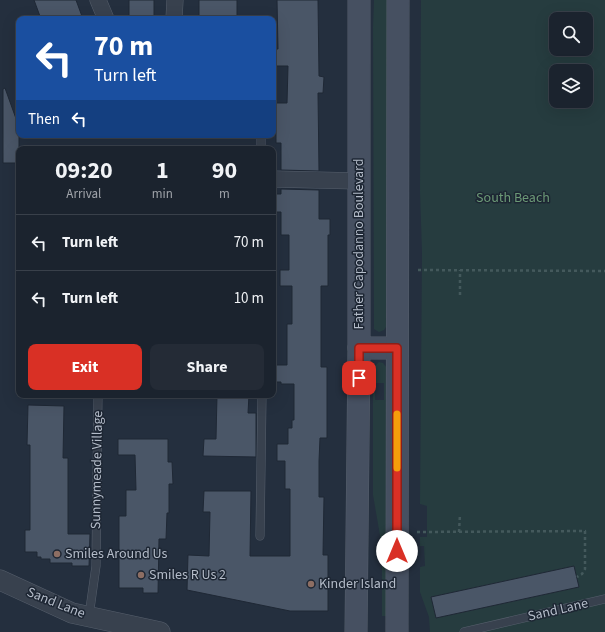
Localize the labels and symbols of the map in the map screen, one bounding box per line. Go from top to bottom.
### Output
street label: Father Capodanno Boulevard [349,158,369,330]
park label: South Beach [476,188,550,208]
pin [342,361,376,395]
street label: Sunnymeade Village [86,411,108,529]
position arrow [376,530,418,572]
place label: Smiles Around Us [65,544,167,564]
marker: Smiles Around Us [52,549,62,559]
place label: Smiles R Us 2 [149,565,226,585]
marker: Smiles R Us 2 [136,570,146,580]
place label: Kinder Island [319,574,396,594]
marker: Kinder Island [306,579,316,589]
street label: Sand Lane [24,582,88,624]
street label: Sand Lane [526,593,590,627]

